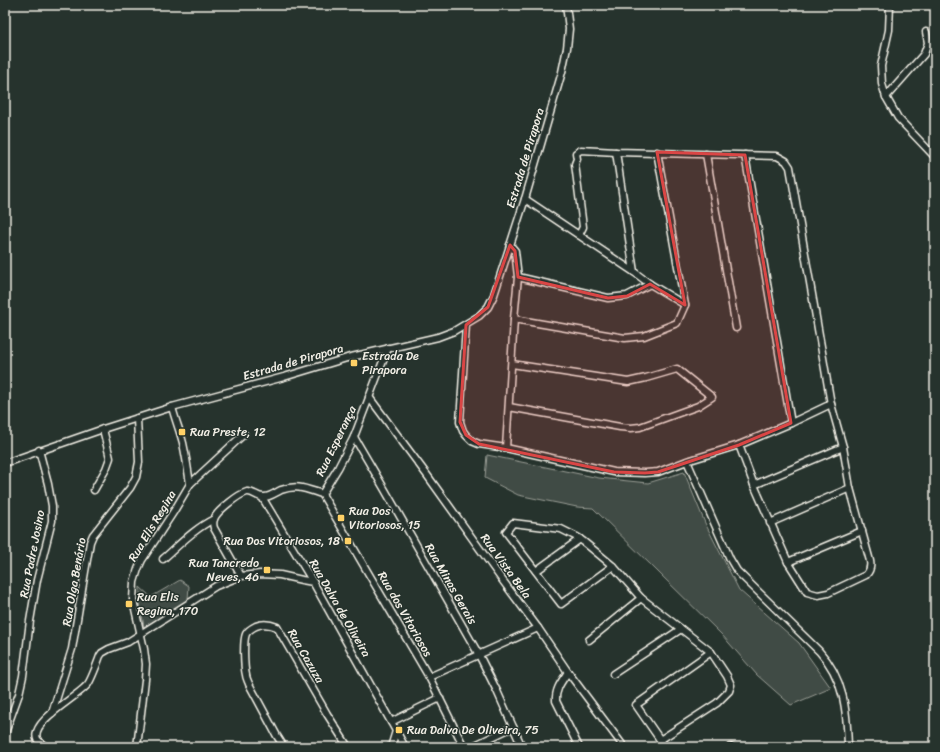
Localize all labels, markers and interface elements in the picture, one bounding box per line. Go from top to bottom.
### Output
street label: Estrada de Pirapora [499,105,551,211]
street label: Estrada de Pirapora [240,337,346,387]
place label: Estrada De Pirapora [362,345,419,381]
marker: Estrada De Pirapora [349,358,359,368]
street label: Rua Esperança [309,401,363,480]
place label: Rua Preste, 12 [190,421,266,443]
marker: Rua Preste, 12 [177,427,187,437]
street label: Rua Elis Regina [122,486,182,566]
place label: Rua Dos Vitoriosos, 15 [349,500,420,536]
street label: Rua Padre Josino [13,508,51,600]
marker: Rua Dos Vitoriosos, 15 [336,513,346,523]
street label: Rua Vista Bela [475,529,537,603]
place label: Rua Dos Vitoriosos, 18 [223,530,340,552]
street label: Rua Olga Benário [55,536,93,628]
marker: Rua Dos Vitoriosos, 18 [343,536,353,546]
street label: Rua Minas Gerais [419,539,484,629]
place label: Rua Tancredo Neves, 46 [189,552,259,588]
street label: Rua Dalva de Oliveira [303,555,377,661]
marker: Rua Tancredo Neves, 46 [262,565,272,575]
street label: Rua dos Vitoriosos [371,567,439,661]
place label: Rua Elis Regina, 170 [137,586,199,622]
marker: Rua Elis Regina, 170 [124,599,134,609]
street label: Rua Cazuza [281,624,331,688]
place label: Rua Dalva De Oliveira, 75 [407,719,539,741]
marker: Rua Dalva De Oliveira, 75 [394,725,404,735]

